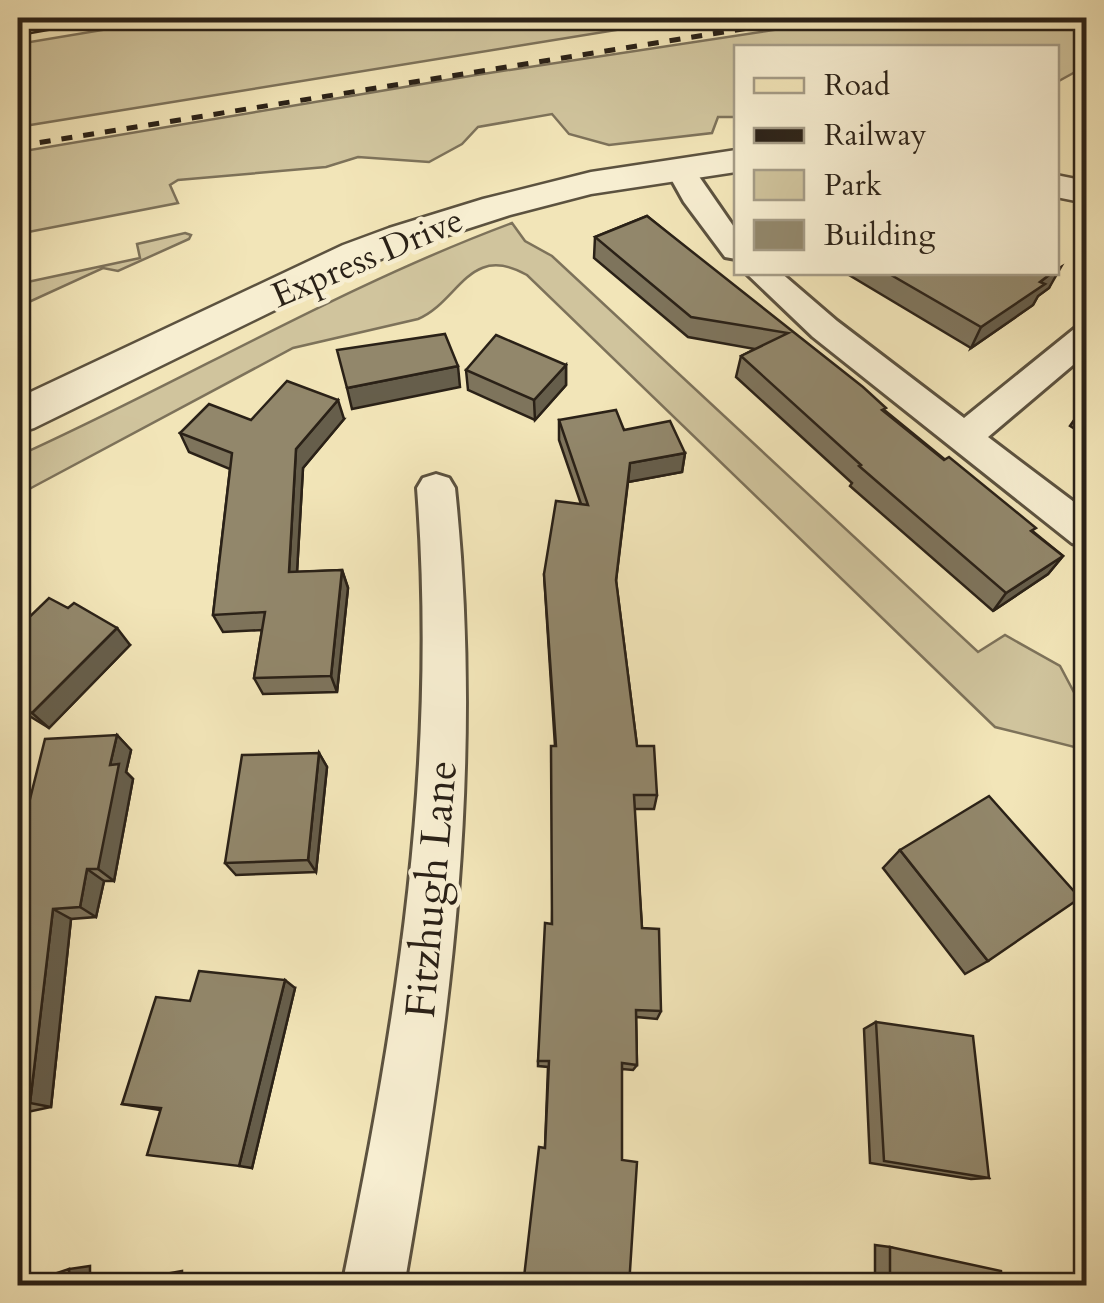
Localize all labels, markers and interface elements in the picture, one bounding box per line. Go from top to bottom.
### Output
legend [734,45,1059,275]
text: Road [824,65,890,106]
text: Railway [824,115,927,156]
text: Park [824,165,882,206]
street label: Express Drive [264,196,471,320]
text: Building [824,215,935,256]
street label: Fitzhugh Lane [392,758,471,1020]

